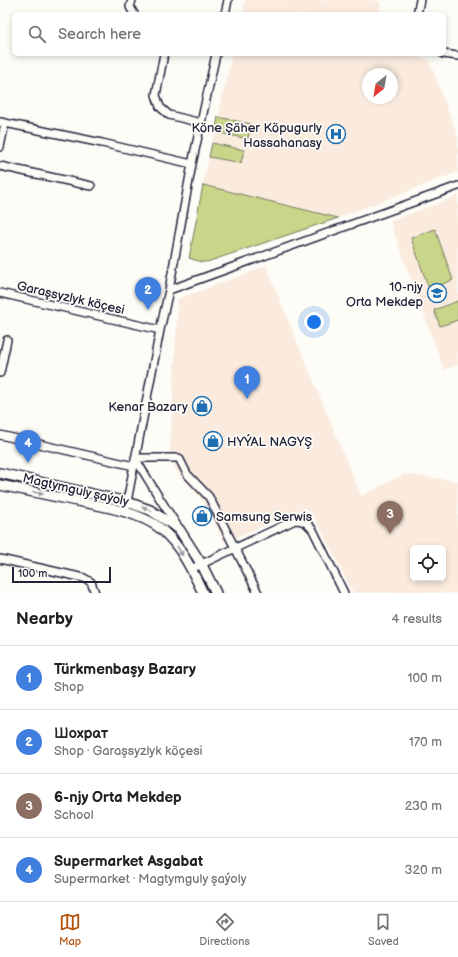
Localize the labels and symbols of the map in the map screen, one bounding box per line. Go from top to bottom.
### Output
north arrow [362,68,398,104]
place label: Köne Şäher Köpugurly Hassahanasy [191,120,322,151]
hospital icon: Köne Şäher Köpugurly Hassahanasy [325,123,347,145]
pin: 2 [135,277,161,310]
street label: Garaşsyzlyk köçesi [15,278,126,318]
place label: 10-njy Orta Mekdep [346,279,423,310]
school or university icon: 10-njy Orta Mekdep [426,282,448,304]
your location [304,312,324,332]
pin: 1 [234,366,260,399]
shop icon: Kenar Bazary [191,395,213,417]
place label: Kenar Bazary [108,399,188,415]
pin: 4 [15,430,41,463]
shop icon: HYÝAL NAGYŞ [202,430,224,452]
place label: HYÝAL NAGYŞ [227,433,312,450]
street label: Magtymguly şaýoly [21,470,130,510]
one-way arrow [32,490,44,496]
pin: 3 [377,501,403,534]
shop icon: Samsung Serwis [191,505,213,527]
one-way arrow [140,506,152,512]
place label: Samsung Serwis [216,509,313,525]
one-way arrow [177,545,184,557]
scale bar [12,565,111,584]

